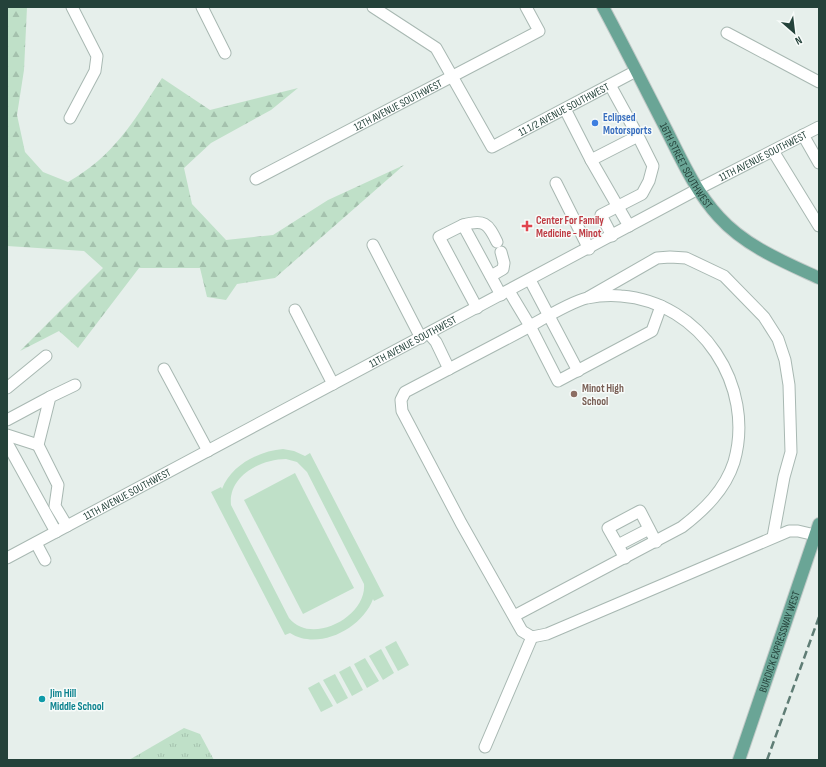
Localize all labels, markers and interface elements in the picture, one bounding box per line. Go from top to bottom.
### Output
north arrow [774,12,814,52]
text: N [793,33,804,48]
street label: 12TH AVENUE SOUTHWEST [351,76,445,133]
street label: 11 1/2 AVENUE SOUTHWEST [516,80,612,138]
place label: Eclipsed Motorsports [603,111,652,137]
marker: Eclipsed Motorsports [590,118,600,128]
street label: 16TH STREET SOUTHWEST [657,120,716,211]
street label: 11TH AVENUE SOUTHWEST [716,128,809,184]
place label: Center For Family Medicine - Minot [536,214,604,240]
marker: Center For Family Medicine - Minot [521,220,533,232]
street label: 11TH AVENUE SOUTHWEST [367,312,459,370]
place label: Minot High School [582,382,624,408]
marker: Minot High School [569,389,579,399]
street label: 11TH AVENUE SOUTHWEST [81,465,173,523]
street label: BURDICK EXPRESSWAY WEST [756,589,803,694]
place label: Jim Hill Middle School [49,687,104,713]
marker: Jim Hill Middle School [37,694,47,704]

